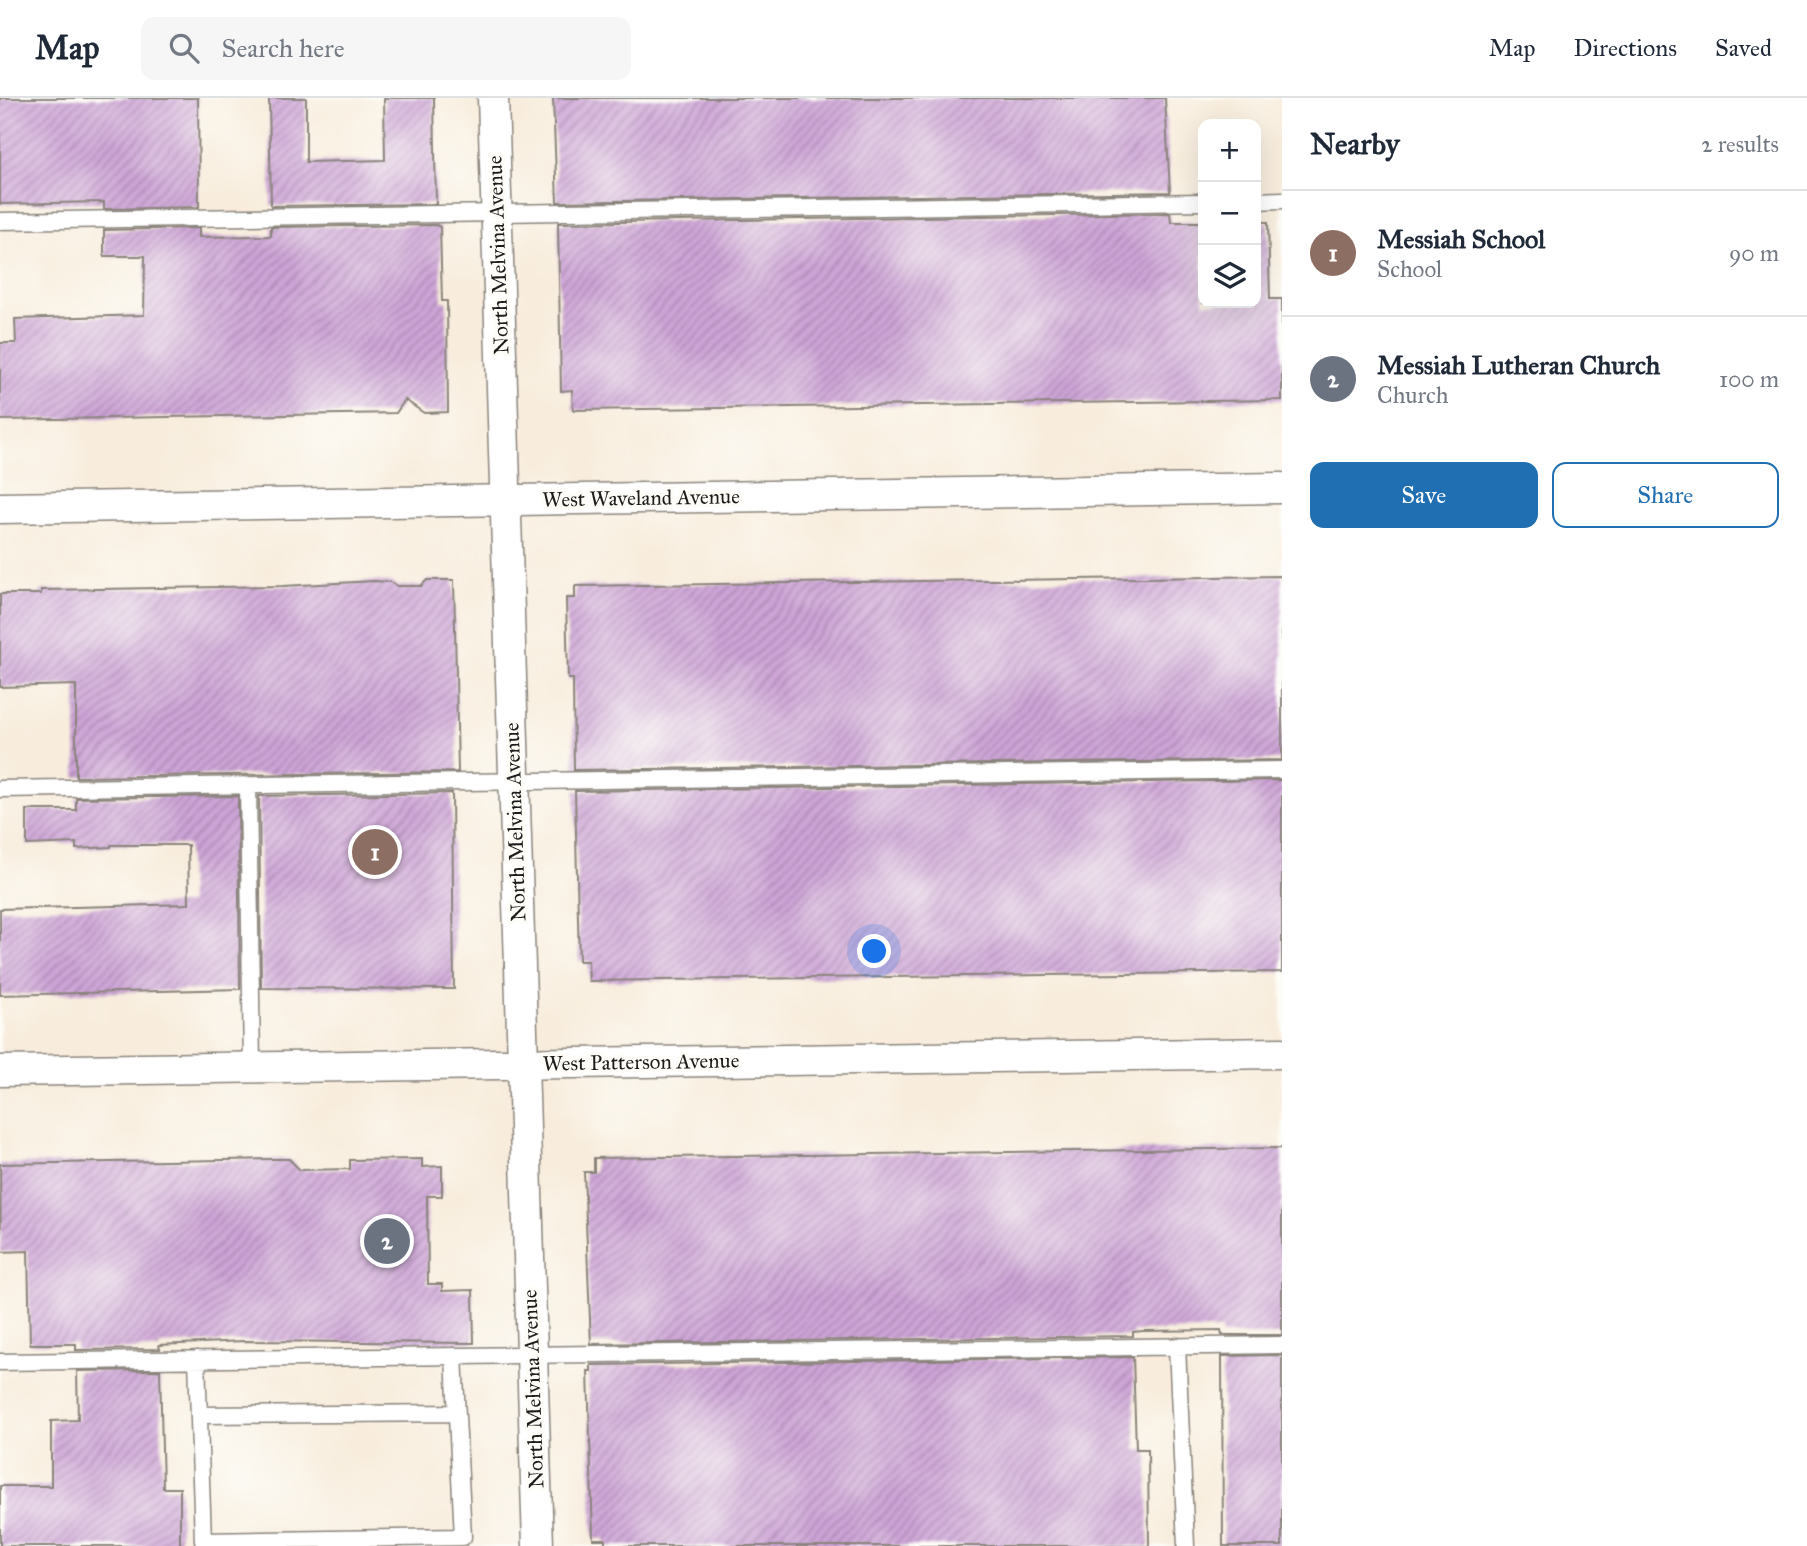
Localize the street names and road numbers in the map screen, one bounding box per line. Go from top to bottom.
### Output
street label: North Melvina Avenue [482,155,514,355]
street label: West Waveland Avenue [542,483,740,513]
street label: North Melvina Avenue [499,722,531,922]
street label: West Patterson Avenue [542,1047,740,1077]
street label: North Melvina Avenue [517,1289,549,1489]

